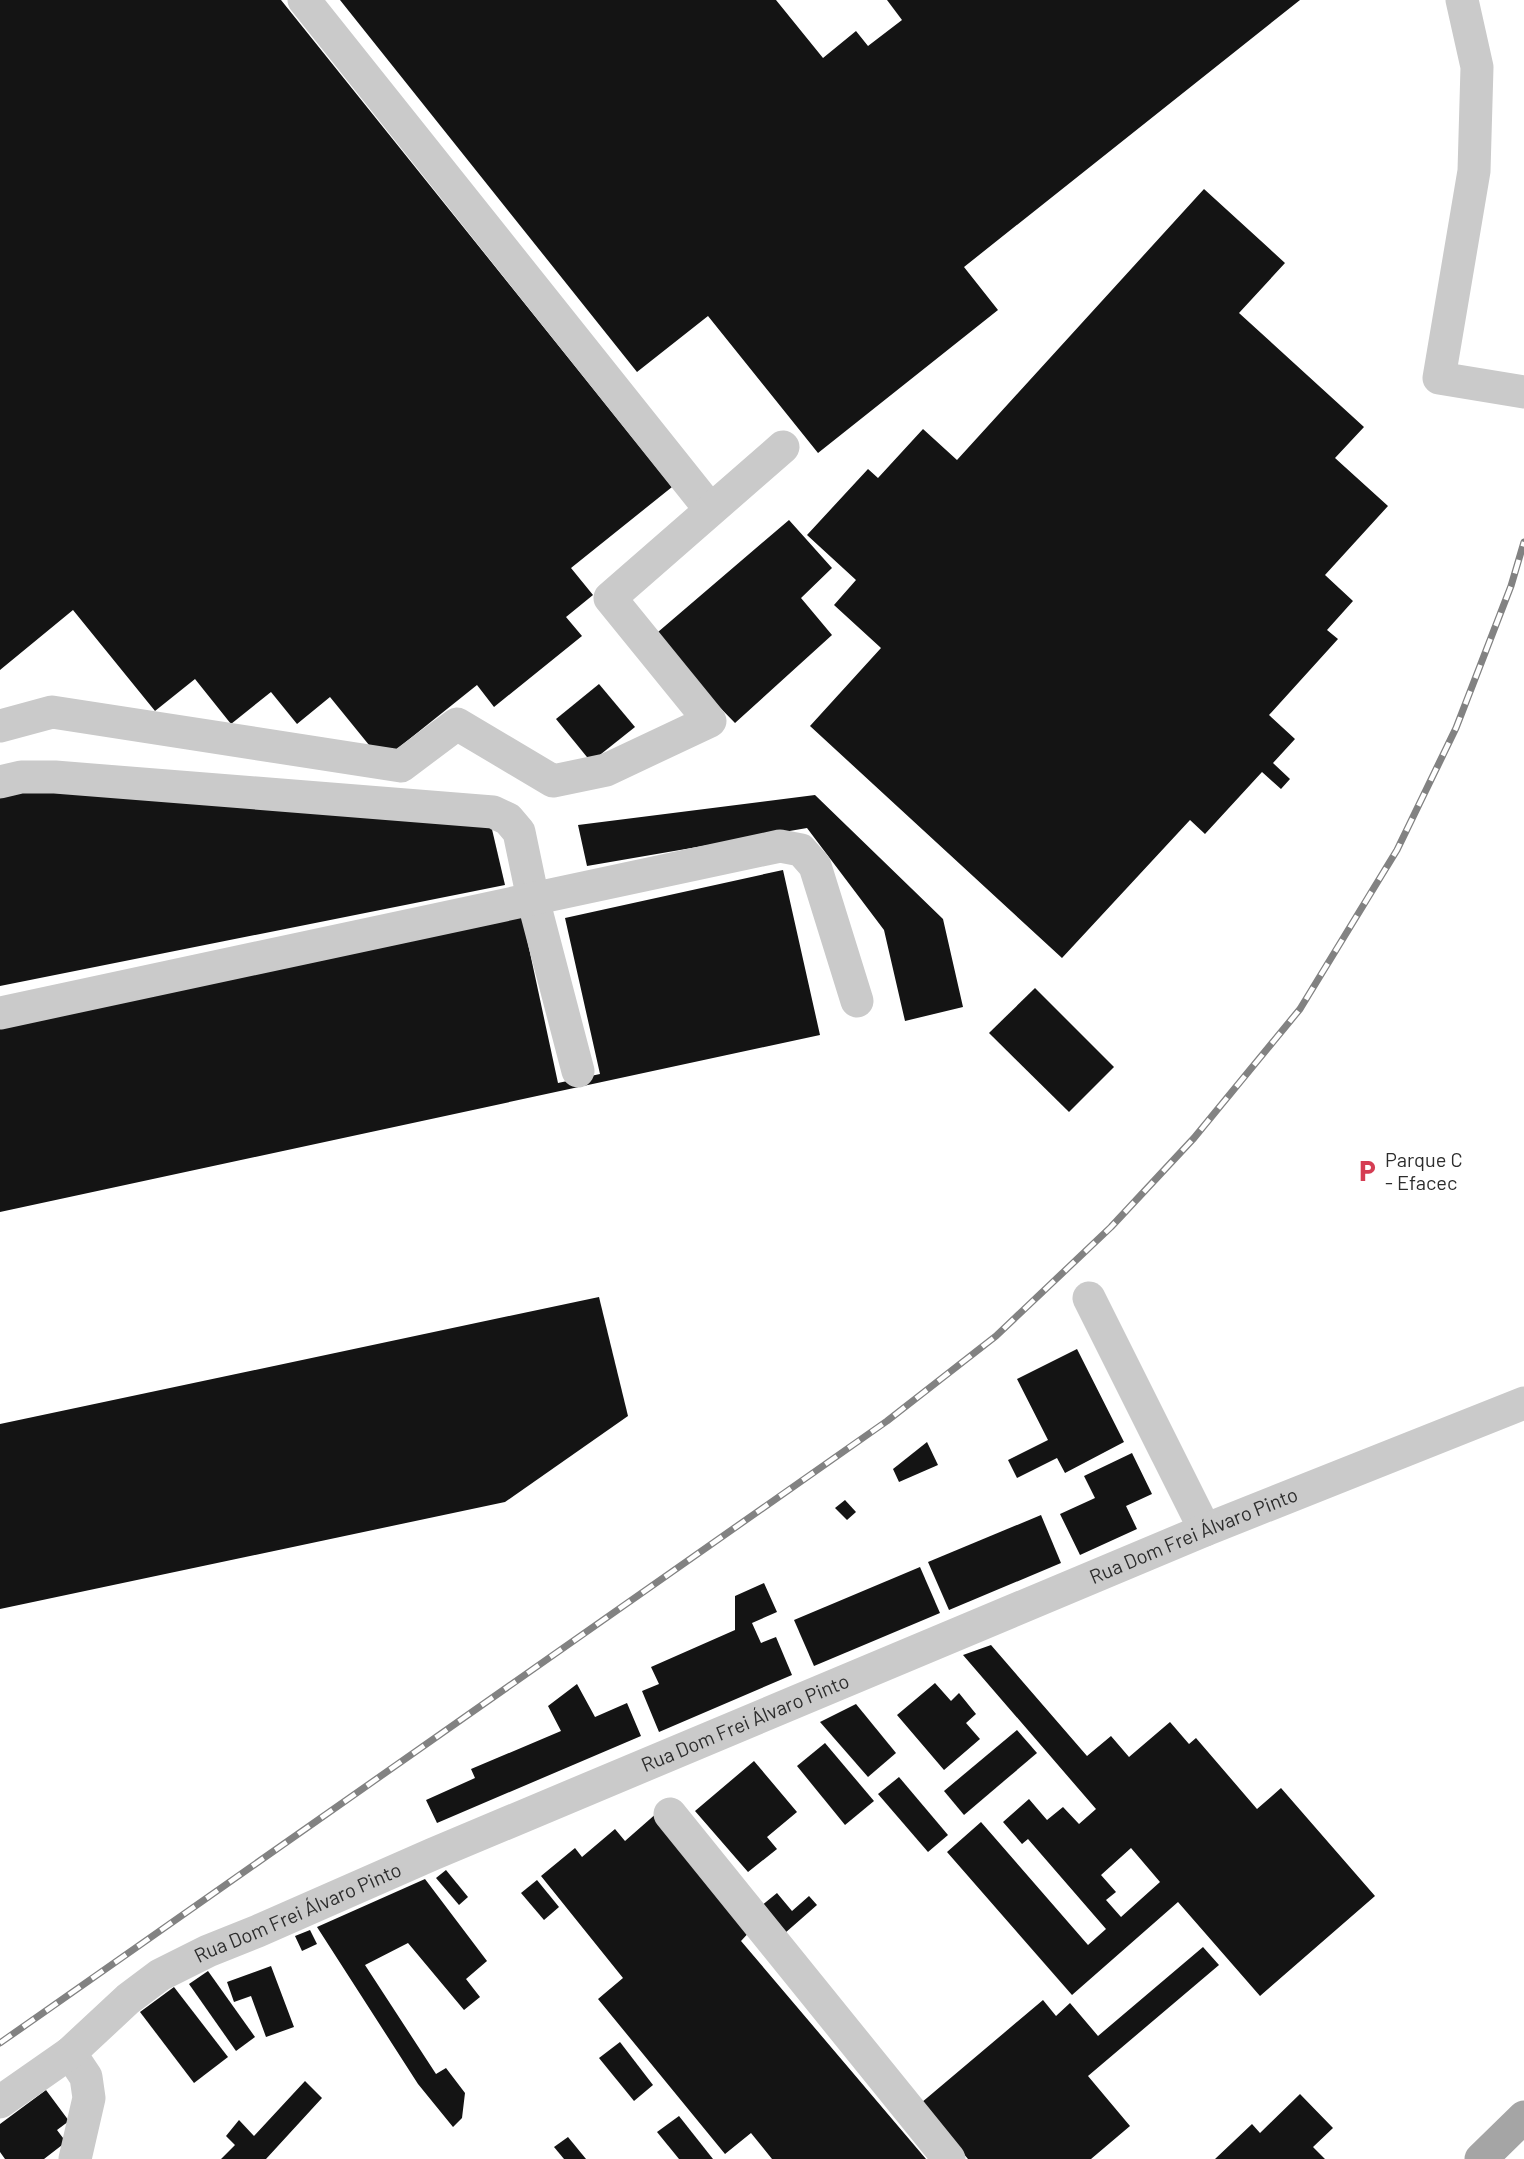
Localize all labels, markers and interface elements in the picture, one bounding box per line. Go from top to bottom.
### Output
place label: Parque C - Efacec [1385,1147,1463,1194]
parking icon: Parque C - Efacec [1354,1158,1380,1184]
street label: Rua Dom Frei Álvaro Pinto [1085,1481,1301,1588]
street label: Rua Dom Frei Álvaro Pinto [637,1668,852,1776]
street label: Rua Dom Frei Álvaro Pinto [190,1857,405,1967]

